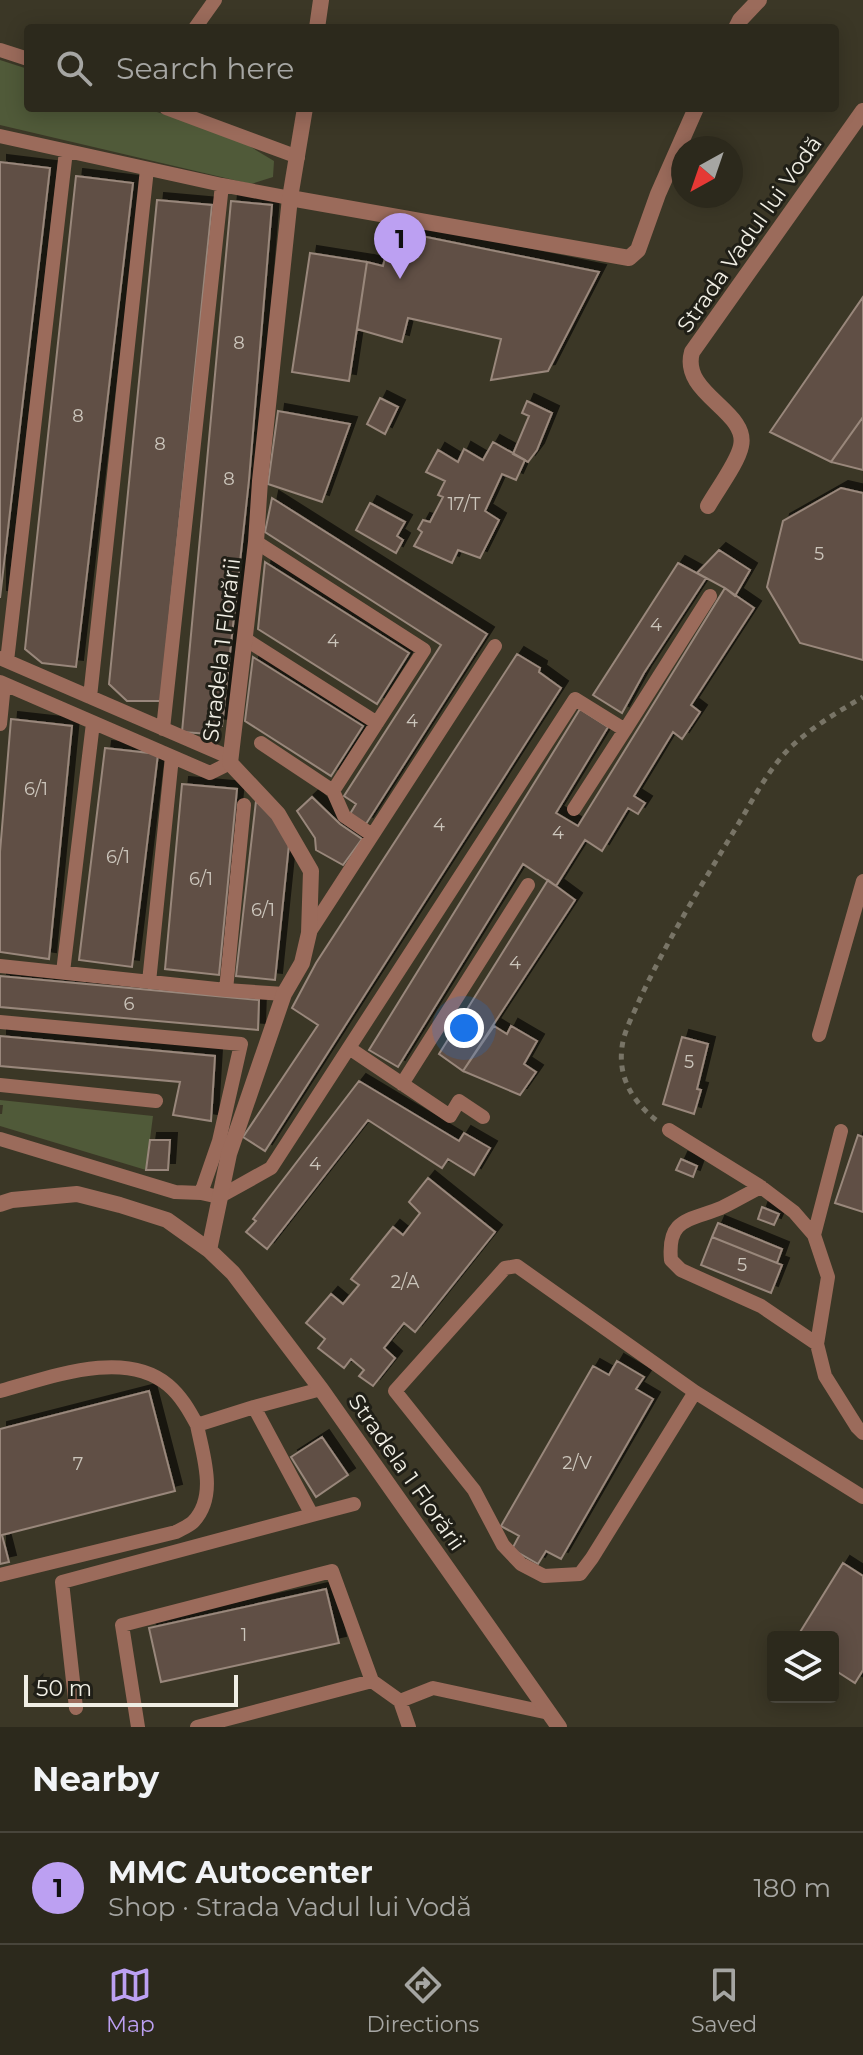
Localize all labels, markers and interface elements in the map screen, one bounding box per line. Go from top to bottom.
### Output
search box [24,24,839,112]
icon: search [52,46,96,90]
text: Search here [116,50,294,87]
street label: Strada Vadul lui Vodă [671,131,828,338]
north arrow [671,136,743,208]
pin: 1 [374,213,426,279]
house number: 8 [233,332,245,354]
house number: 8 [72,405,84,427]
house number: 8 [154,433,166,455]
house number: 8 [223,468,235,490]
house number: 17/T [447,493,481,515]
house number: 5 [814,543,824,565]
street label: Stradela 1 Florării [197,557,246,744]
house number: 4 [650,614,662,636]
house number: 4 [327,630,339,652]
house number: 4 [406,710,418,732]
house number: 6/1 [24,778,48,800]
house number: 4 [433,814,445,836]
house number: 4 [552,822,564,844]
house number: 6/1 [106,846,130,868]
house number: 6/1 [189,868,213,890]
house number: 6/1 [251,899,275,921]
house number: 4 [509,952,521,974]
house number: 6 [124,993,135,1015]
your location [444,1008,484,1048]
house number: 5 [684,1051,694,1073]
house number: 4 [309,1153,321,1175]
house number: 5 [737,1254,747,1276]
house number: 2/A [391,1271,419,1293]
street label: Stradela 1 Florării [342,1389,471,1556]
house number: 2/V [562,1452,592,1474]
house number: 7 [73,1453,83,1475]
house number: 1 [241,1624,247,1646]
map controls [767,1631,839,1703]
button: layers [767,1631,839,1703]
scale bar [24,1671,238,1707]
text: 50 m [36,1675,92,1702]
text: Nearby [32,1758,159,1800]
text: MMC Autocenter [108,1854,373,1891]
text: 1 [53,1872,63,1904]
text: 180 m [753,1872,831,1904]
text: Shop · Strada Vadul lui Vodă [108,1891,472,1923]
tab: Map [106,1963,155,2038]
tab: Directions [367,1963,479,2038]
tab: Saved [691,1963,757,2038]

